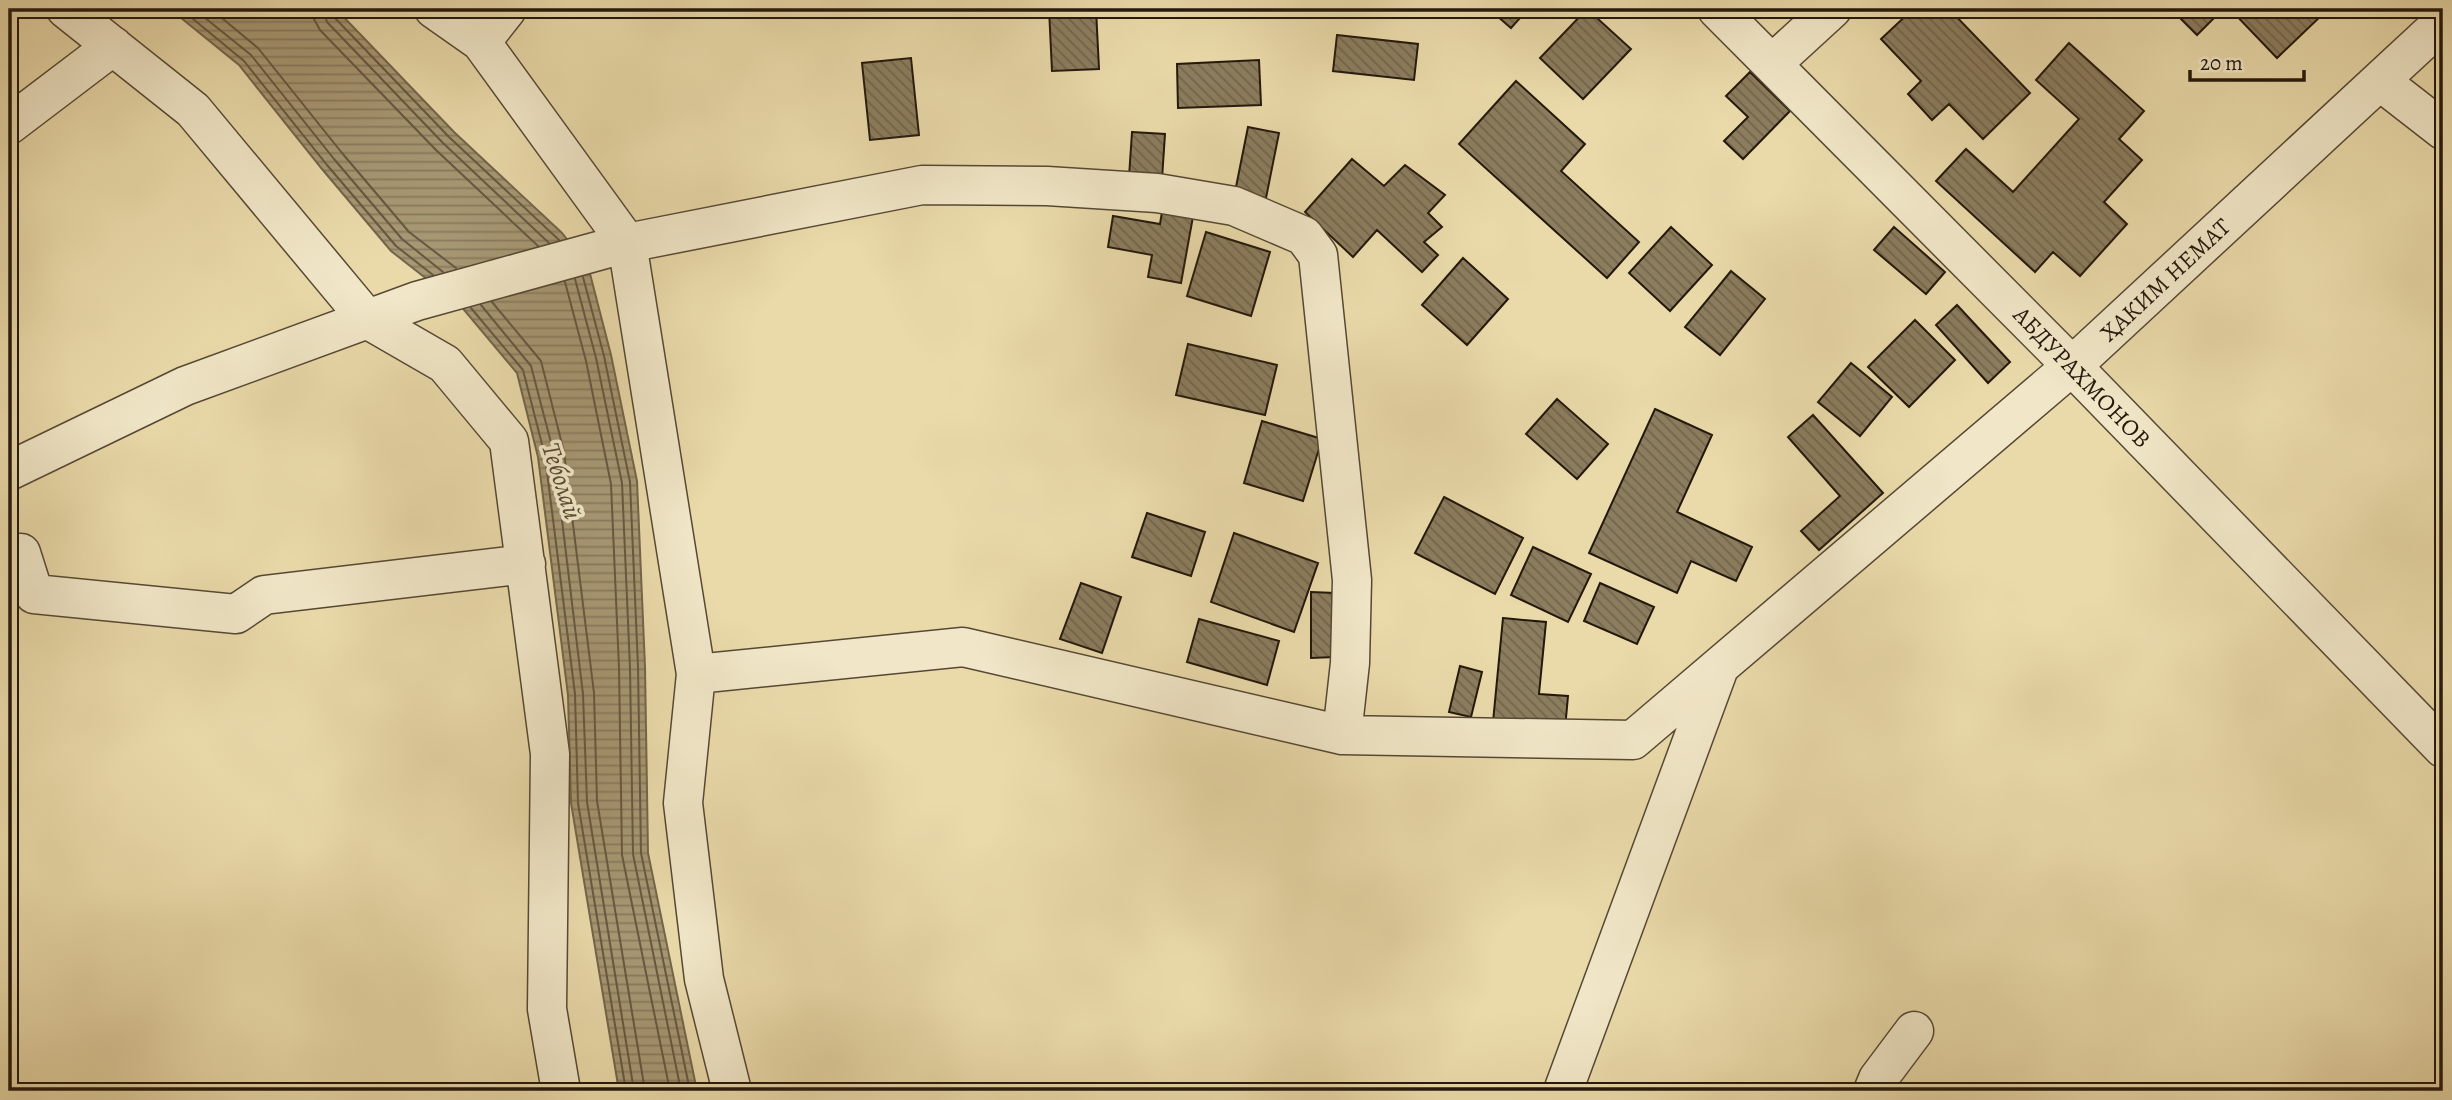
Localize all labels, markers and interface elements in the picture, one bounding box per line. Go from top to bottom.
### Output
scale bar [2190,38,2303,82]
text: 20 m [2200,49,2243,77]
street label: ҲАКИМ НЕМАТ [2093,211,2237,349]
street label: АБДУРАХМОНОВ [2005,299,2158,455]
water label: Теболай [533,438,591,524]

